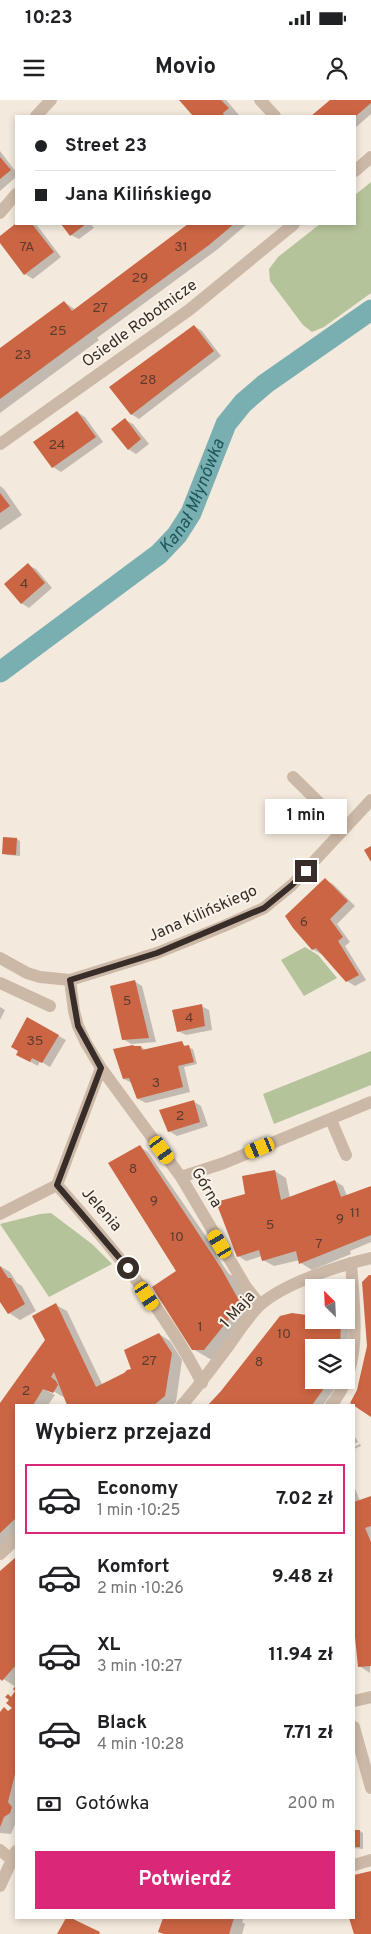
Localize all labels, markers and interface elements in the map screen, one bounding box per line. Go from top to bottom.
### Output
text: 10:23 [25,6,73,30]
icon: menu [20,54,48,82]
text: Movio [155,54,216,81]
icon: person [323,54,351,82]
text: Street 23 [65,134,147,158]
text: Jana Kilińskiego [65,183,212,207]
house number: 7A [19,239,35,256]
house number: 31 [174,239,188,256]
house number: 29 [132,270,148,287]
street label: Osiedle Robotnicze [79,276,201,372]
house number: 27 [92,300,108,317]
house number: 25 [49,323,67,340]
house number: 23 [15,347,32,364]
house number: 28 [139,372,157,389]
water label: Kanał Młynówka [154,435,231,558]
house number: 24 [48,437,66,454]
house number: 4 [20,576,28,593]
callout: 1 min [265,798,347,834]
text: 1 min [287,806,325,826]
route end [295,860,317,882]
street label: Jana Kilińskiego [145,881,261,947]
house number: 6 [300,914,308,931]
house number: 5 [123,993,131,1010]
house number: 4 [185,1010,193,1027]
house number: 35 [26,1033,44,1050]
house number: 3 [152,1075,160,1092]
house number: 2 [176,1108,184,1125]
car [147,1133,176,1167]
car [243,1135,276,1161]
house number: 8 [129,1161,137,1178]
street label: Górna [186,1164,226,1212]
street label: Jelenia [76,1184,126,1236]
house number: 9 [150,1193,158,1210]
house number: 11 [350,1205,360,1222]
house number: 9 [336,1211,344,1228]
house number: 5 [266,1217,274,1234]
car [205,1227,234,1261]
house number: 10 [170,1229,184,1246]
house number: 7 [315,1236,323,1253]
route start [117,1257,139,1279]
car [132,1279,161,1313]
north arrow [305,1279,355,1329]
map controls [305,1279,355,1389]
street label: 1 Maja [216,1287,260,1333]
house number: 1 [197,1319,203,1336]
house number: 10 [277,1326,291,1343]
button: layers [305,1339,355,1389]
house number: 27 [141,1353,157,1370]
house number: 8 [255,1354,263,1371]
house number: 2 [22,1383,30,1400]
text: Wybierz przejazd [35,1420,212,1447]
icon: car [37,1477,82,1522]
text: Economy [97,1477,178,1501]
text: 7.02 zł [276,1487,333,1511]
text: 1 min · 10:25 [97,1501,180,1521]
icon: car [37,1555,82,1600]
text: Komfort [97,1555,169,1579]
text: 9.48 zł [272,1565,333,1589]
text: 2 min · 10:26 [97,1579,184,1599]
icon: car [37,1633,82,1678]
text: XL [97,1633,120,1657]
text: 11.94 zł [269,1643,333,1667]
text: 3 min · 10:27 [97,1657,182,1677]
icon: car [37,1711,82,1756]
text: Black [97,1711,147,1735]
text: 7.71 zł [283,1721,333,1745]
text: 4 min · 10:28 [97,1735,184,1755]
icon: cash [35,1790,63,1818]
text: Gotówka [75,1792,149,1816]
text: 200 m [287,1794,335,1814]
button: Potwierdź [35,1851,335,1909]

